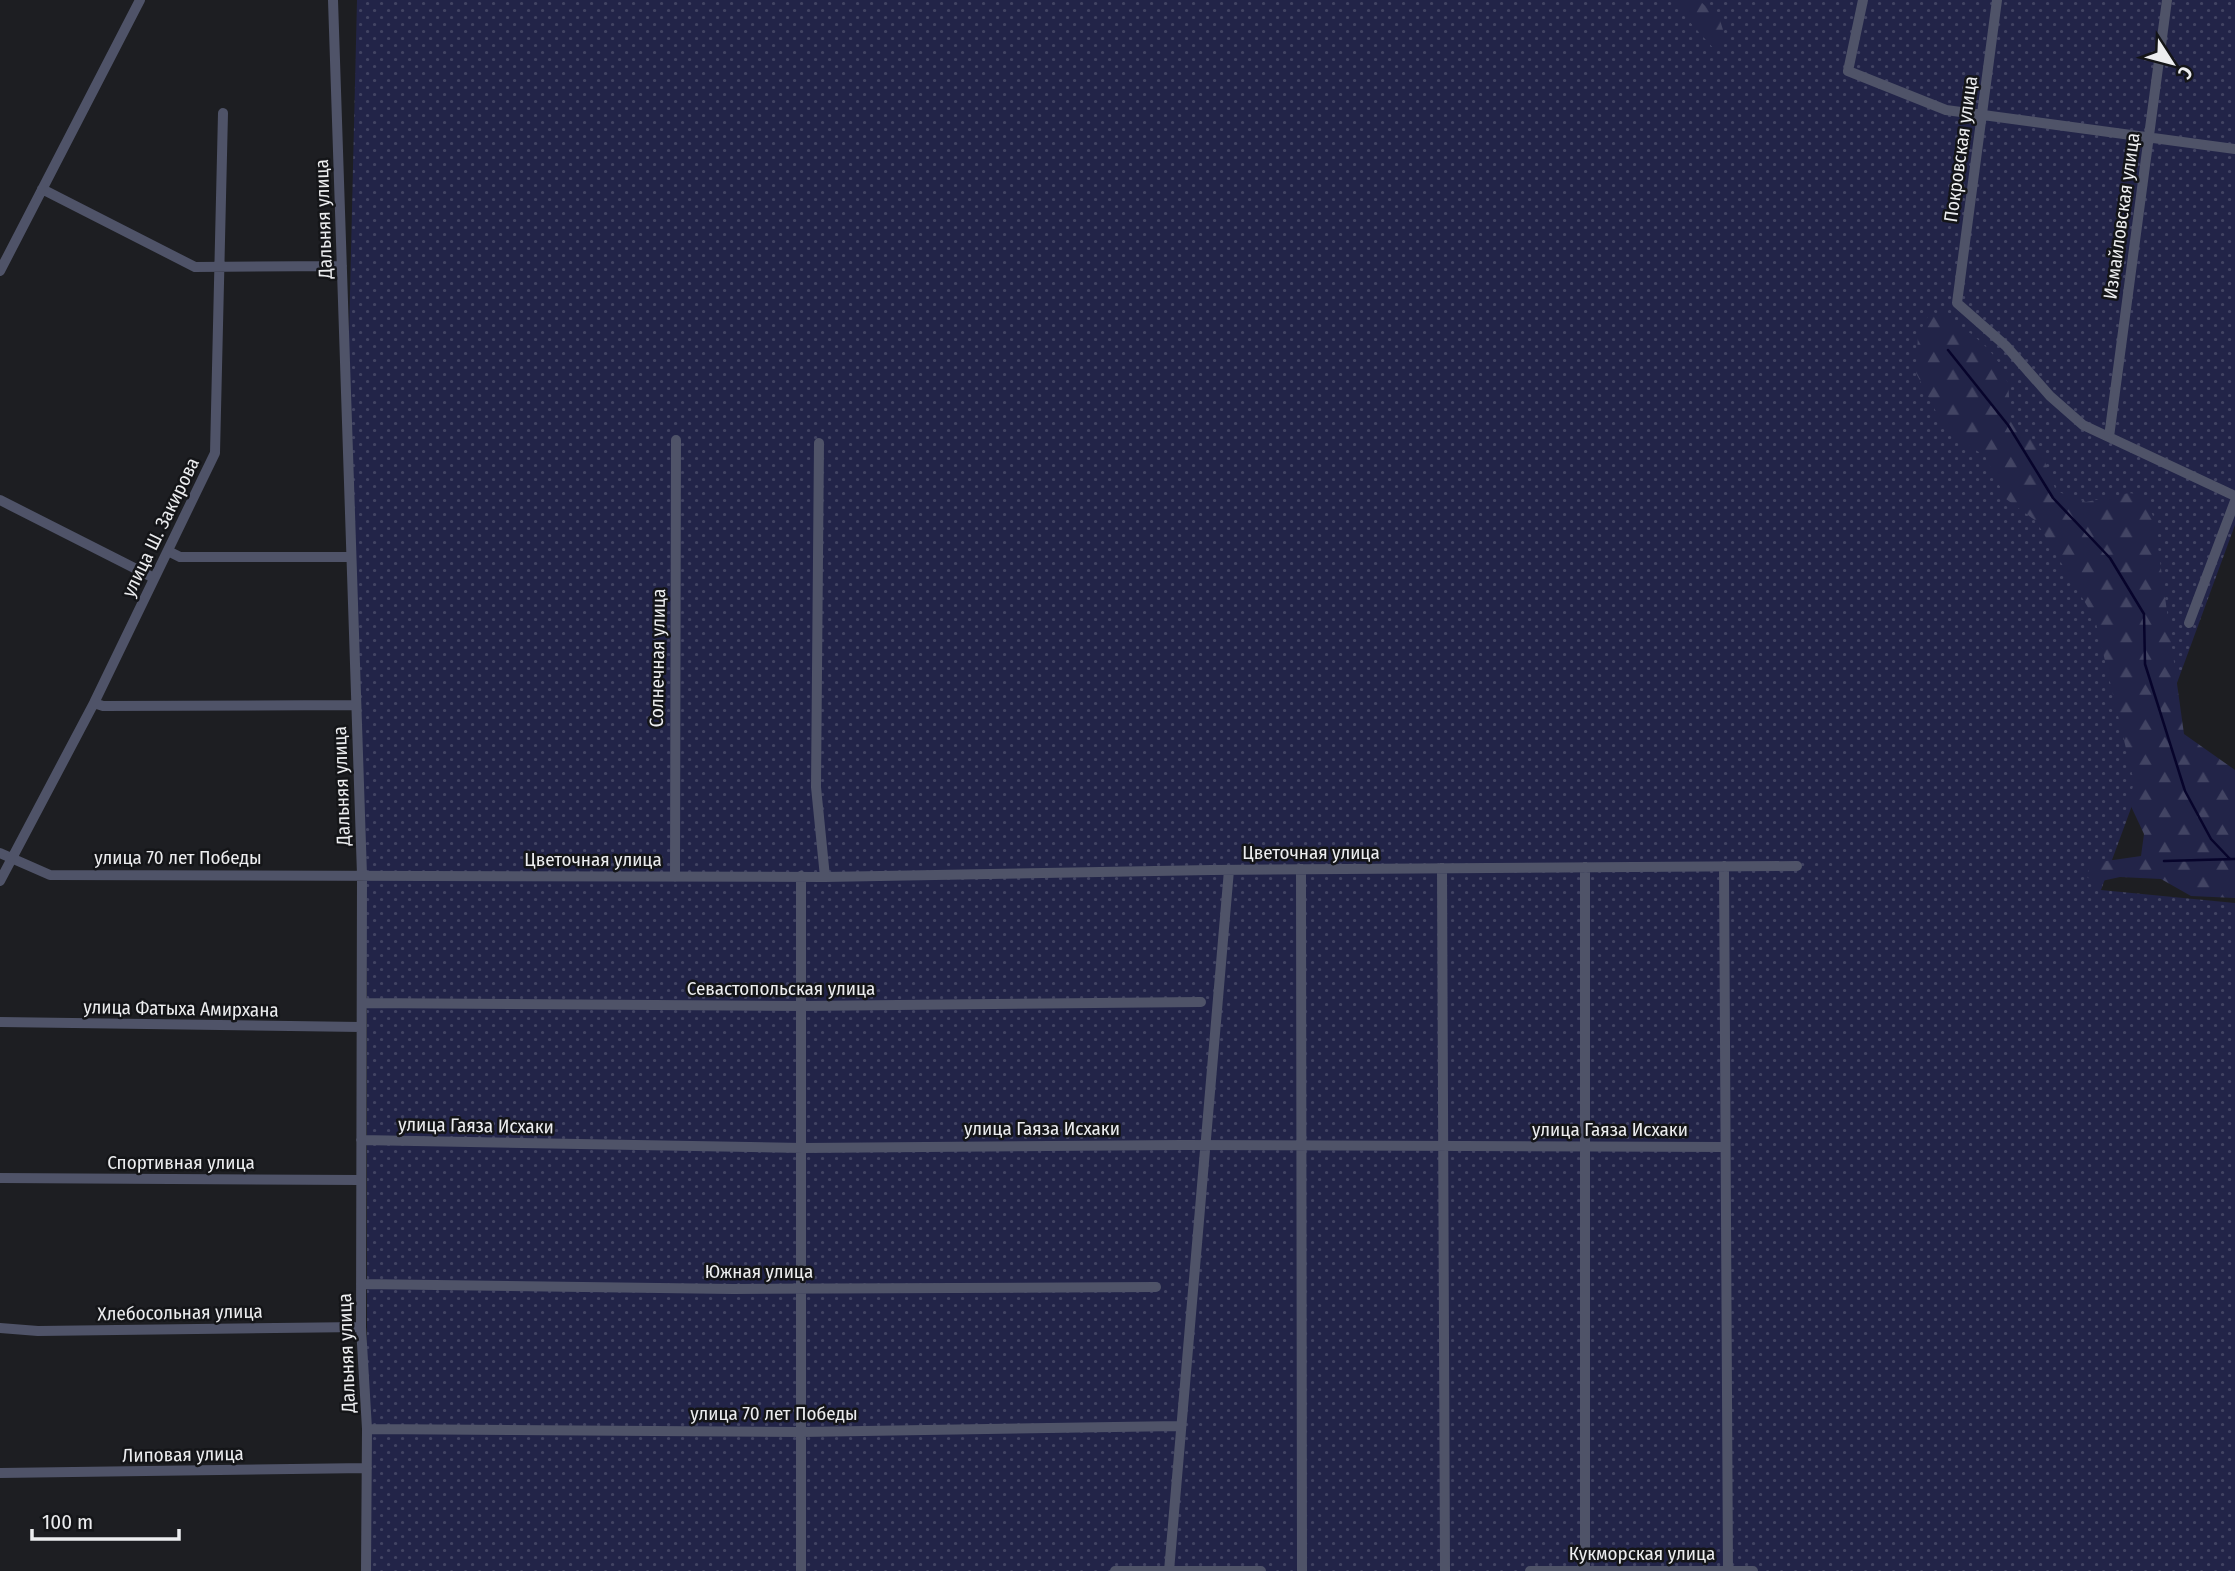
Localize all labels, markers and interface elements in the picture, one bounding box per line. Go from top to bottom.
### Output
north arrow [2137,28,2207,98]
text: С [2173,62,2198,84]
street label: Покровская улица [1939,74,1982,224]
street label: Измайловская улица [2098,131,2145,301]
street label: Дальняя улица [310,159,337,280]
street label: улица Ш. Закирова [117,454,204,601]
street label: Солнечная улица [645,588,670,728]
street label: Дальняя улица [328,726,355,847]
street label: Цветочная улица [1242,841,1380,864]
street label: улица 70 лет Победы [94,846,262,869]
street label: Цветочная улица [524,848,662,871]
street label: Севастопольская улица [687,977,875,1000]
street label: улица Фатыха Амирхана [83,995,279,1022]
street label: улица Гаяза Исхаки [398,1113,554,1138]
street label: улица Гаяза Исхаки [964,1117,1120,1140]
street label: улица Гаяза Исхаки [1532,1118,1688,1141]
street label: Спортивная улица [107,1151,255,1174]
street label: Южная улица [705,1260,813,1283]
street label: Дальняя улица [333,1293,360,1414]
street label: Хлебосольная улица [97,1300,263,1325]
street label: улица 70 лет Победы [690,1402,858,1425]
street label: Липовая улица [122,1442,244,1467]
scale bar [32,1498,178,1542]
text: 100 m [42,1509,93,1535]
street label: Кукморская улица [1569,1542,1715,1565]

